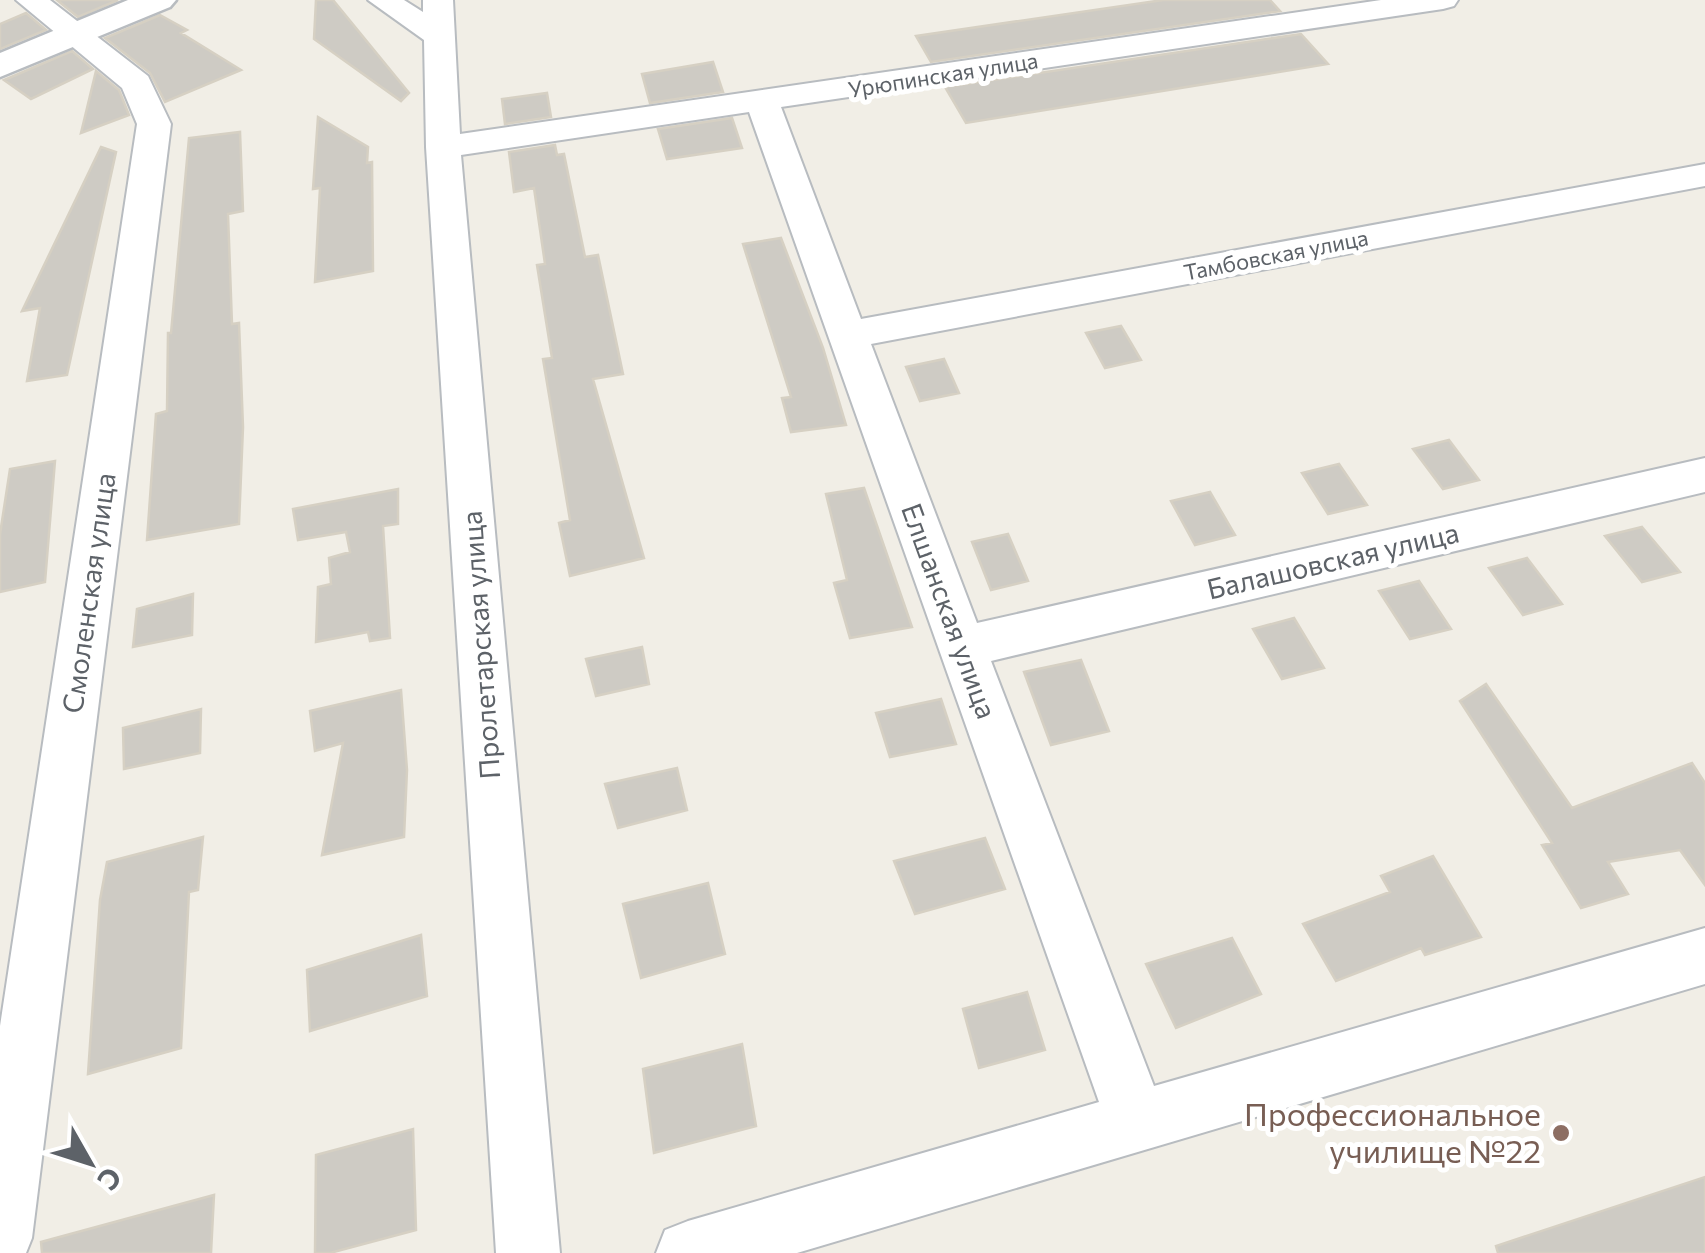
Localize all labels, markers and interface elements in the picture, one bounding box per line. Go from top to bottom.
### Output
street label: Урюпинская улица [846,46,1040,103]
street label: Тамбовская улица [1181,223,1370,286]
street label: Смоленская улица [54,470,122,715]
street label: Елшанская улица [895,498,1005,723]
street label: Пролетарская улица [454,510,506,780]
street label: Балашовская улица [1203,514,1462,606]
place label: Профессиональное училище №22 [1244,1093,1541,1170]
north arrow [40,1113,140,1213]
marker: Профессиональное училище №22 [1550,1122,1572,1144]
text: С [91,1161,129,1197]

